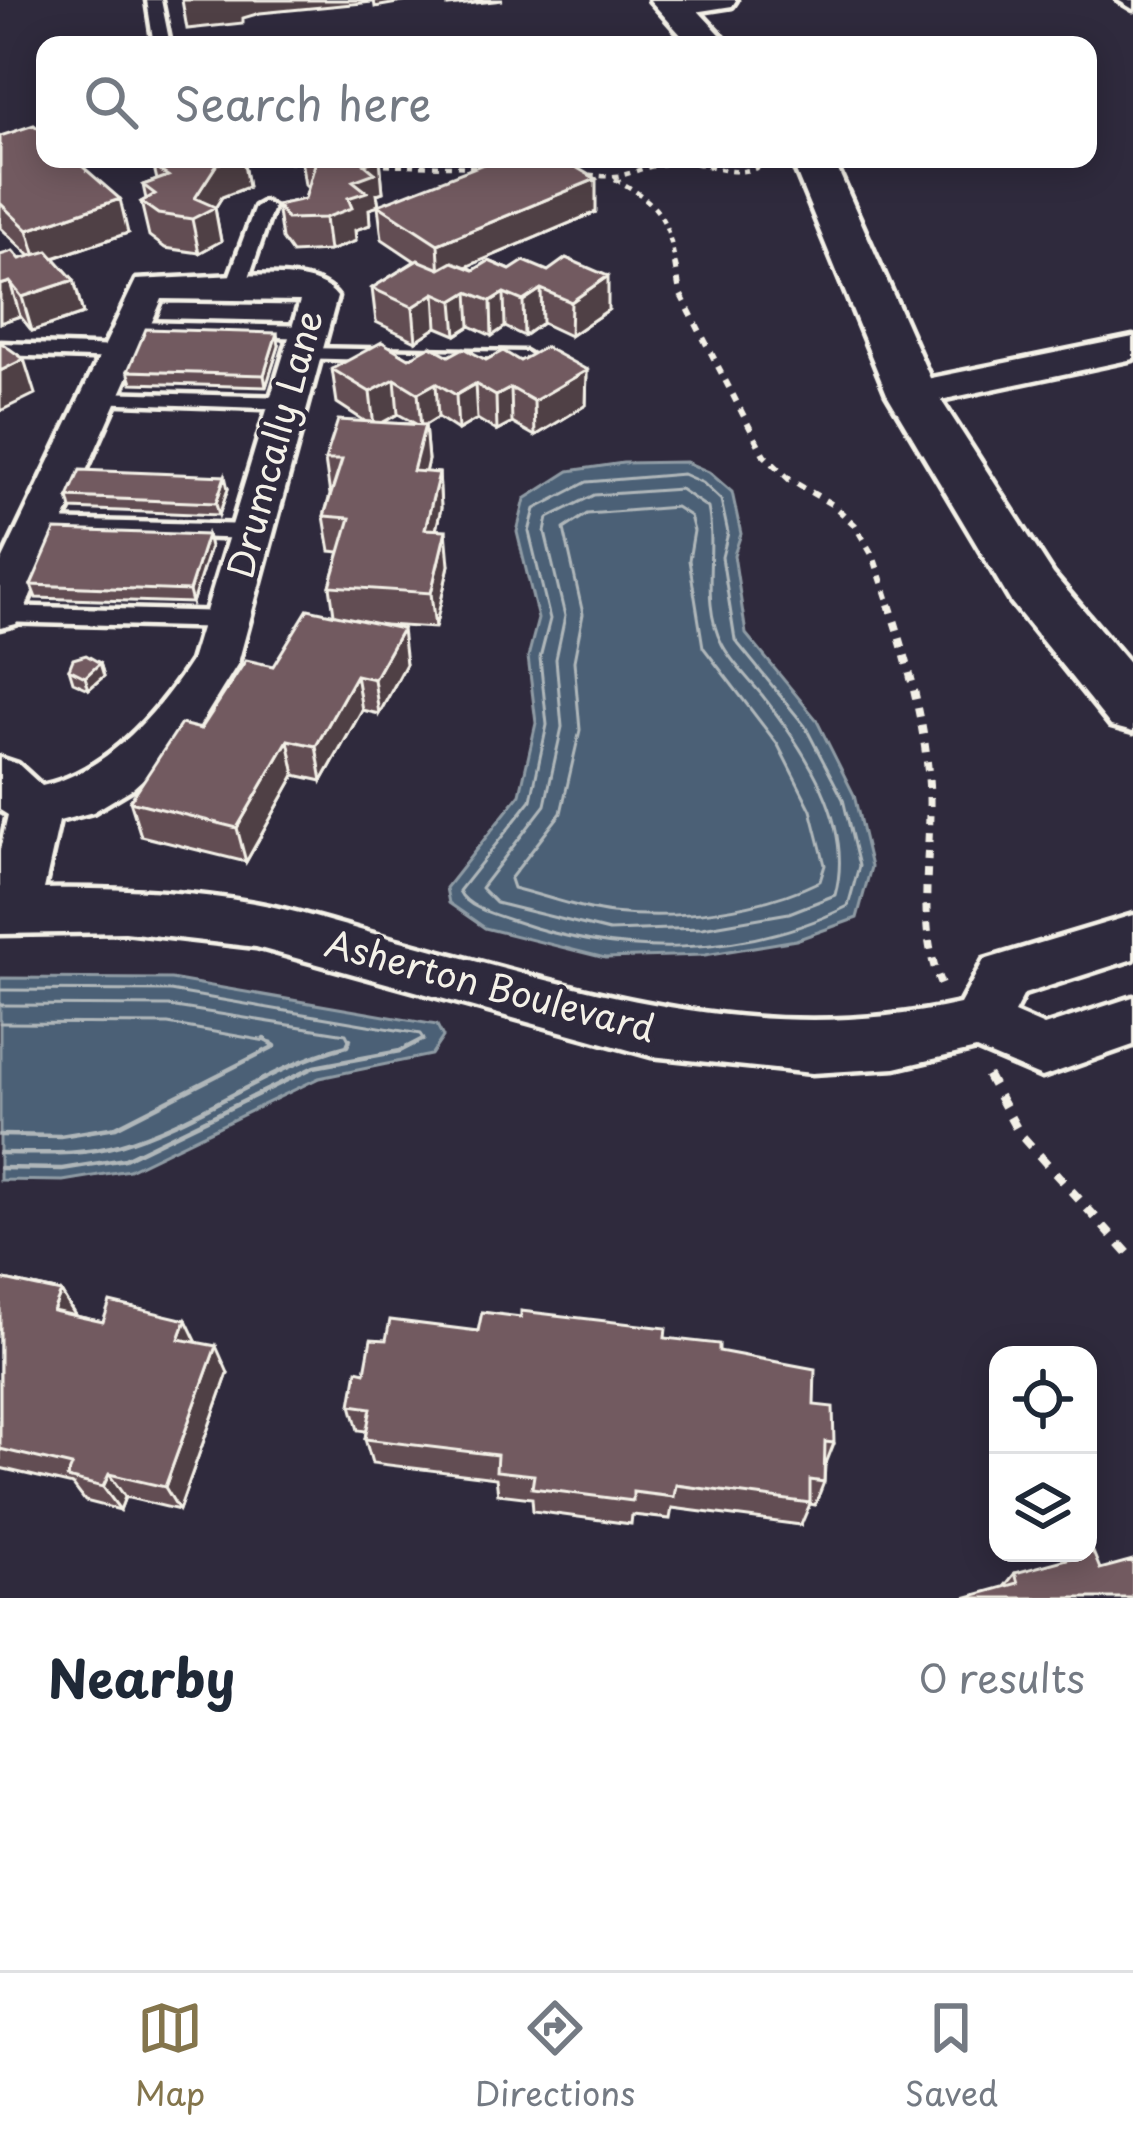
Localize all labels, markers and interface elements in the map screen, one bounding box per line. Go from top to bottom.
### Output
search box [36,36,1097,168]
text: Search here [174,68,431,136]
icon: search [78,69,144,135]
street label: Drumcally Lane [211,303,335,584]
street label: Asherton Boulevard [320,914,661,1054]
map controls [989,1346,1097,1562]
button: locate [989,1346,1097,1454]
button: layers [989,1454,1097,1562]
text: Nearby [48,1638,235,1715]
text: 0 results [919,1647,1085,1706]
tab: Map [135,1995,205,2117]
tab: Directions [475,1995,635,2117]
tab: Saved [905,1995,998,2117]

